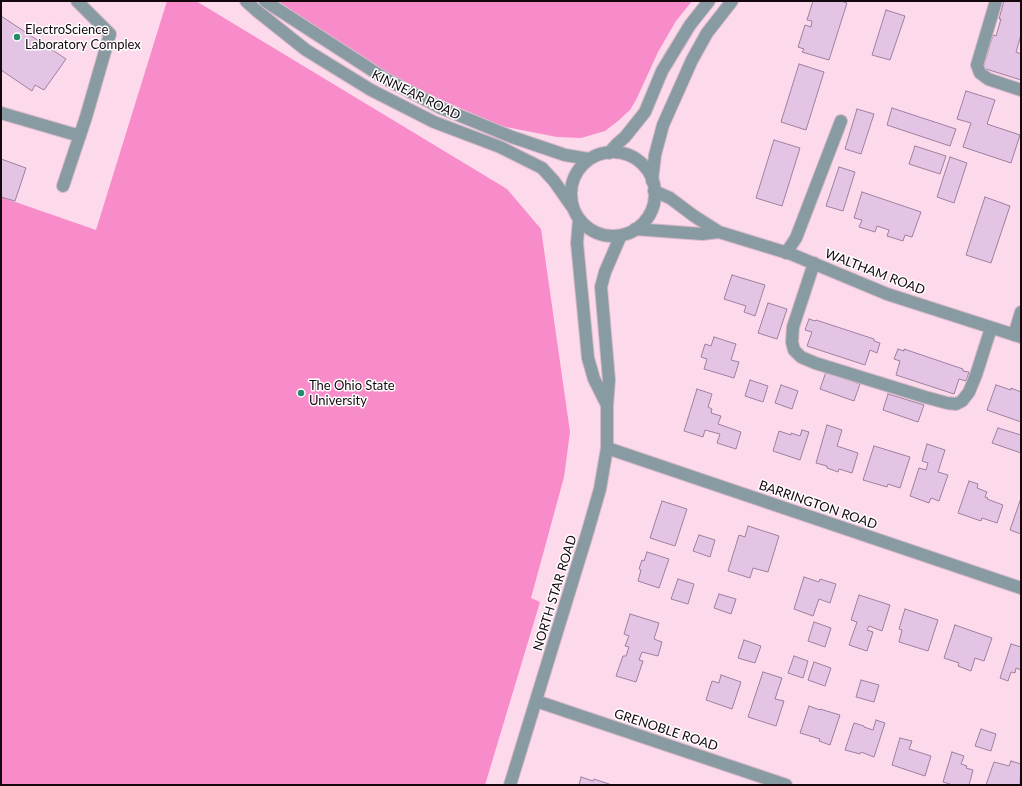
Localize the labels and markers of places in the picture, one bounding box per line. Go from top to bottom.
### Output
place label: ElectroScience Laboratory Complex [25,22,141,53]
marker: ElectroScience Laboratory Complex [12,32,22,42]
place label: The Ohio State University [309,378,395,409]
marker: The Ohio State University [296,388,306,398]

